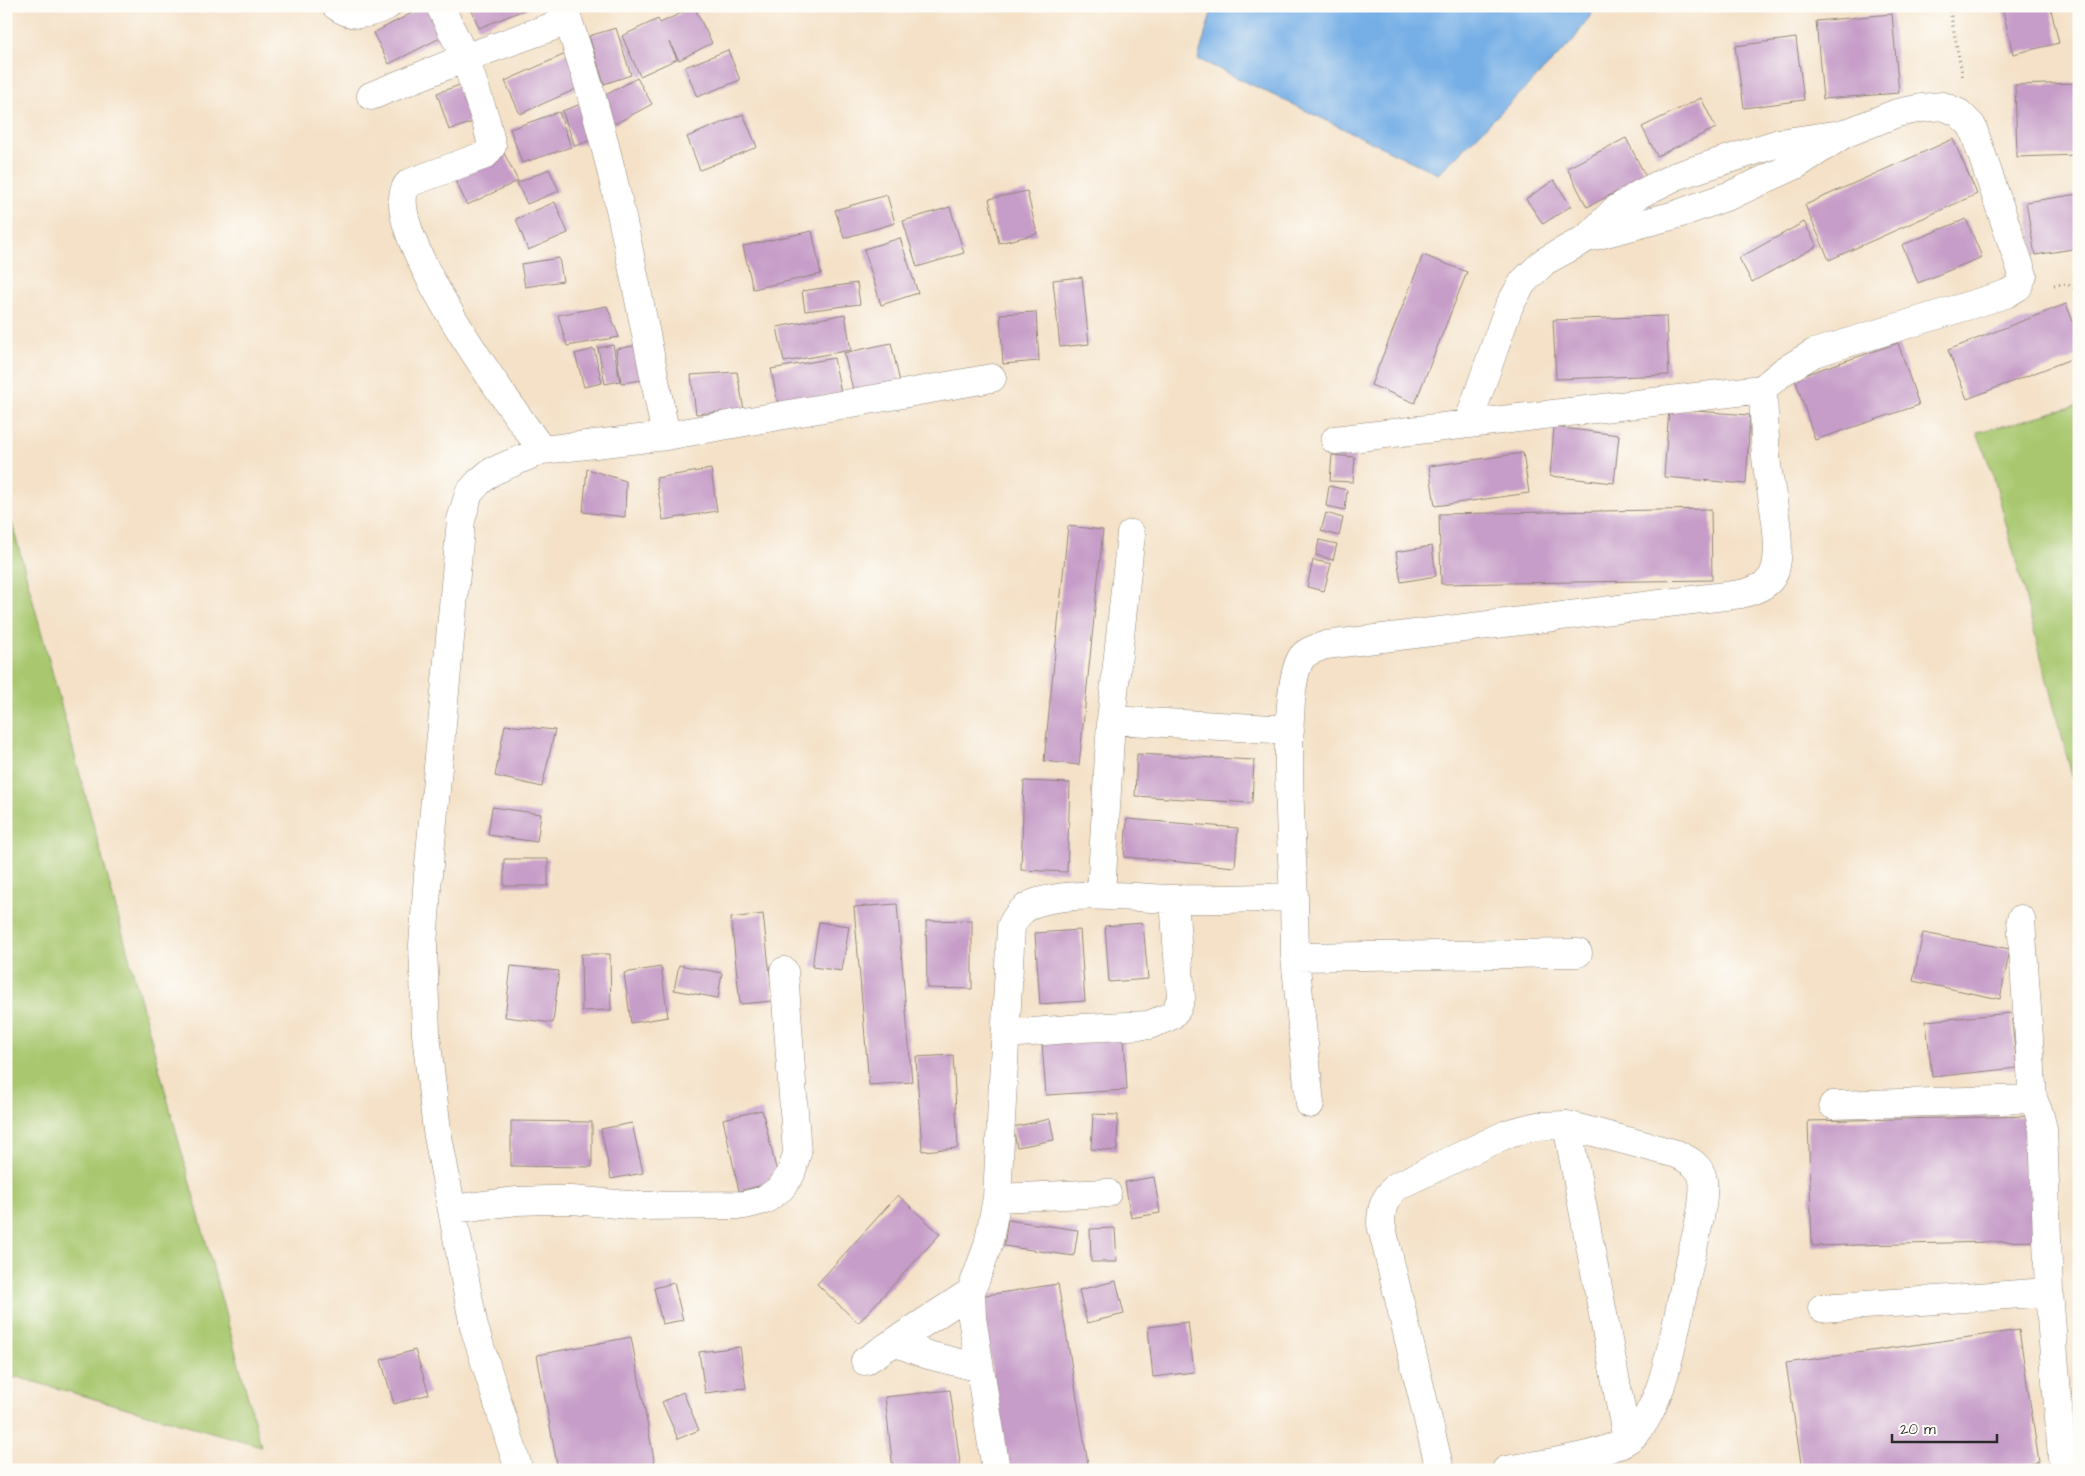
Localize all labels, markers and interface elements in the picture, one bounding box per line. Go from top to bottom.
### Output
scale bar [1892,1411,1998,1443]
text: 20 m [1900,1419,1936,1440]

